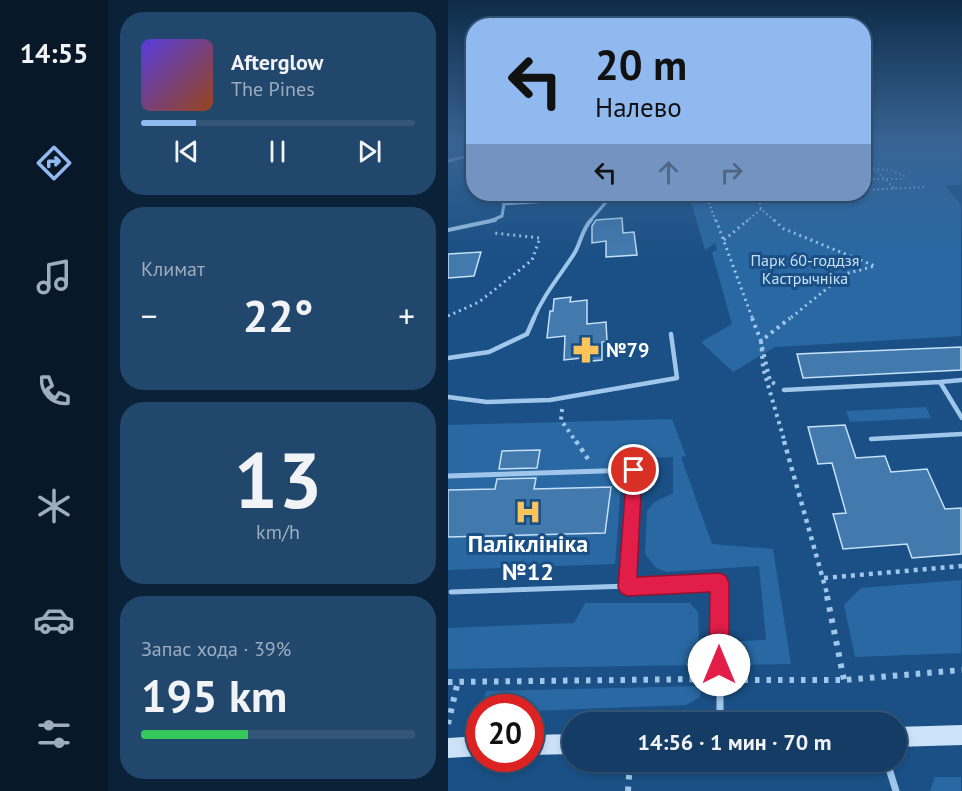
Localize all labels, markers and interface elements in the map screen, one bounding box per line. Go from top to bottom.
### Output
text: 14:55 [20,36,88,70]
text: 20 m [595,37,687,92]
icon: left [496,42,574,120]
text: Afterglow [231,48,323,76]
text: The Pines [231,76,315,102]
text: Налево [595,90,682,124]
icon: previous [170,135,203,168]
icon: pause [261,135,294,168]
icon: next [353,135,386,168]
icon: directions [33,142,75,184]
icon: left [589,156,622,189]
icon: ahead [652,156,685,189]
icon: right [715,156,748,189]
park label: Парк 60-годдзя Кастрычніка [751,250,859,288]
icon: music [33,256,75,298]
text: Климат [141,256,205,282]
text: 22° [243,286,313,344]
text: − [141,294,158,337]
text: + [398,294,415,337]
pharmacy icon: №79 [571,335,601,365]
place label: №79 [606,337,649,363]
icon: phone [33,370,75,412]
text: 13 [234,429,322,530]
pin [608,444,659,495]
icon: arrive [617,453,650,486]
icon: climate [33,485,75,527]
hospital icon: Паліклініка №12 [513,497,543,527]
text: km/h [256,519,300,545]
place label: Паліклініка №12 [468,528,588,587]
icon: car [33,599,75,641]
position arrow [687,633,751,697]
text: Запас хода · 39% [141,636,291,662]
text: 195 km [141,666,287,724]
speed limit sign: 20 [466,694,544,772]
icon: filters [33,713,75,755]
text: 14:56 · 1 мин · 70 m [638,728,831,756]

